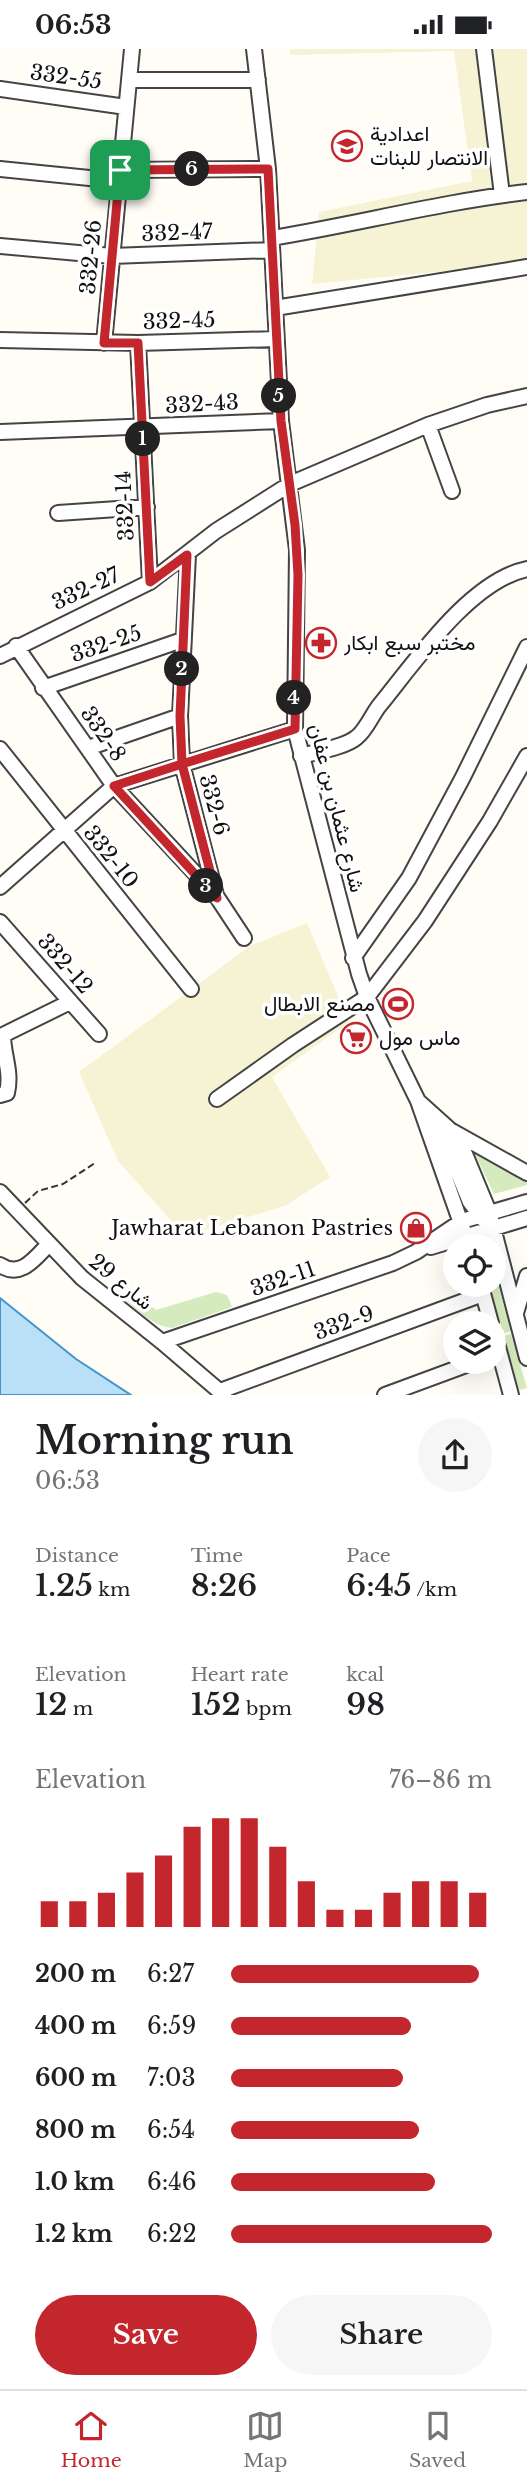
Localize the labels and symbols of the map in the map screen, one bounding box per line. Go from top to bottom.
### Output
street label: 332-55 [28,59,104,95]
place label: اعدادية الانتصار للبنات [370,121,488,171]
school or university icon: اعدادية الانتصار للبنات [330,129,364,163]
pin [90,140,150,200]
pin: 6 [174,151,210,187]
street label: 332-26 [75,219,107,295]
street label: 332-47 [141,219,214,247]
street label: 332-45 [142,307,216,335]
pin: 5 [262,379,296,413]
street label: 332-43 [164,389,240,419]
pin: 1 [125,421,160,457]
street label: 332-14 [110,470,140,542]
street label: 332-27 [48,562,125,616]
street label: 332-25 [67,620,145,668]
pharmacy icon: مختبر سبع ابكار [304,626,338,660]
place label: مختبر سبع ابكار [343,630,475,657]
pin: 2 [164,651,200,687]
pin: 4 [276,681,312,715]
street label: 332-8 [75,701,131,767]
street label: شارع عثمان بن عفان [302,721,371,895]
street label: 332-6 [193,772,235,838]
street label: 332-10 [78,820,144,894]
pin: 3 [188,869,224,903]
street label: 332-12 [32,929,98,999]
sports icon: مصنع الابطال [381,987,415,1021]
place label: مصنع الابطال [264,991,375,1018]
supermarket icon: ماس مول [339,1021,373,1055]
place label: ماس مول [379,1025,461,1051]
shop icon: Jawharat Lebanon Pastries [399,1211,433,1245]
place label: Jawharat Lebanon Pastries [108,1215,393,1241]
street label: شارع 29 [83,1248,158,1316]
street label: 332-11 [247,1256,319,1302]
street label: 332-9 [310,1300,378,1346]

